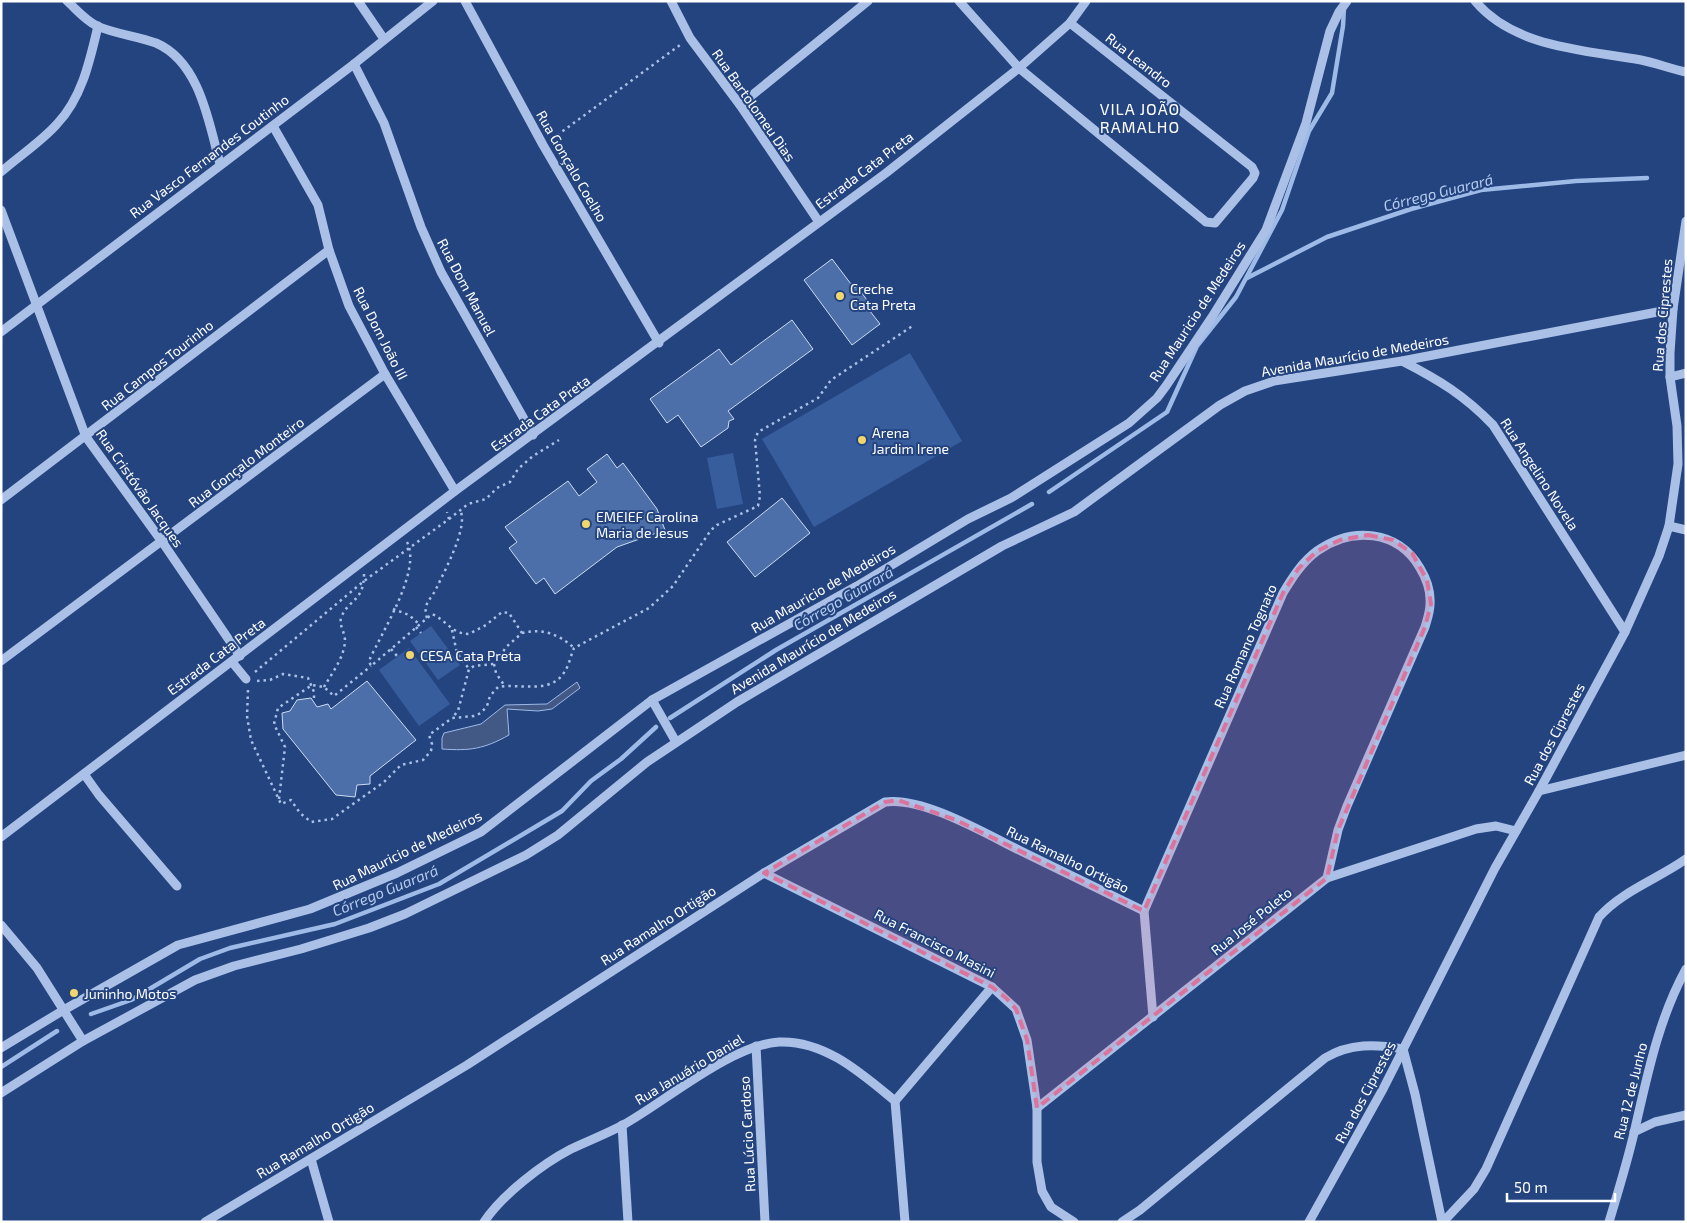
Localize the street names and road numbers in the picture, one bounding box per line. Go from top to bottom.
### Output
street label: Rua Leandro [1102,29,1176,91]
street label: Rua Bartolomeu Dias [709,46,799,164]
street label: Rua Vasco Fernandes Coutinho [126,91,292,221]
street label: Rua Gonçalo Coelho [532,107,611,225]
street label: Estrada Cata Preta [812,128,916,212]
street label: Rua Dom Manuel [434,235,500,339]
street label: Rua Mauricio de Medeiros [1145,238,1249,384]
street label: Rua dos Ciprestes [1649,258,1675,372]
street label: Rua Dom João III [350,284,412,382]
street label: Rua Campos Tourinho [98,316,216,414]
street label: Avenida Maurício de Medeiros [1260,330,1450,380]
street label: Estrada Cata Preta [487,371,593,455]
street label: Rua Gonçalo Monteiro [185,413,308,512]
street label: Rua Angelino Novela [1497,415,1583,533]
street label: Rua Cristóvão Jacques [93,426,187,550]
street label: Rua Mauricio de Medeiros [748,540,898,636]
street label: Rua Romano Tognato [1210,581,1280,711]
street label: Avenida Maurício de Medeiros [727,585,899,697]
street label: Estrada Cata Preta [164,614,268,698]
street label: Rua dos Ciprestes [1520,680,1588,788]
street label: Rua Mauricio de Medeiros [330,806,484,894]
street label: Rua Ramalho Ortigão [1004,822,1132,896]
street label: Rua Ramalho Ortigão [597,881,719,969]
street label: Rua José Poleto [1207,883,1295,959]
street label: Rua Francisco Masini [872,905,998,981]
street label: Rua Januário Daniel [632,1029,747,1108]
street label: Rua dos Ciprestes [1331,1038,1399,1146]
street label: Rua 12 de Junho [1610,1041,1650,1141]
street label: Rua Lúcio Cardoso [735,1075,759,1192]
street label: Rua Ramalho Ortigão [253,1098,377,1182]

